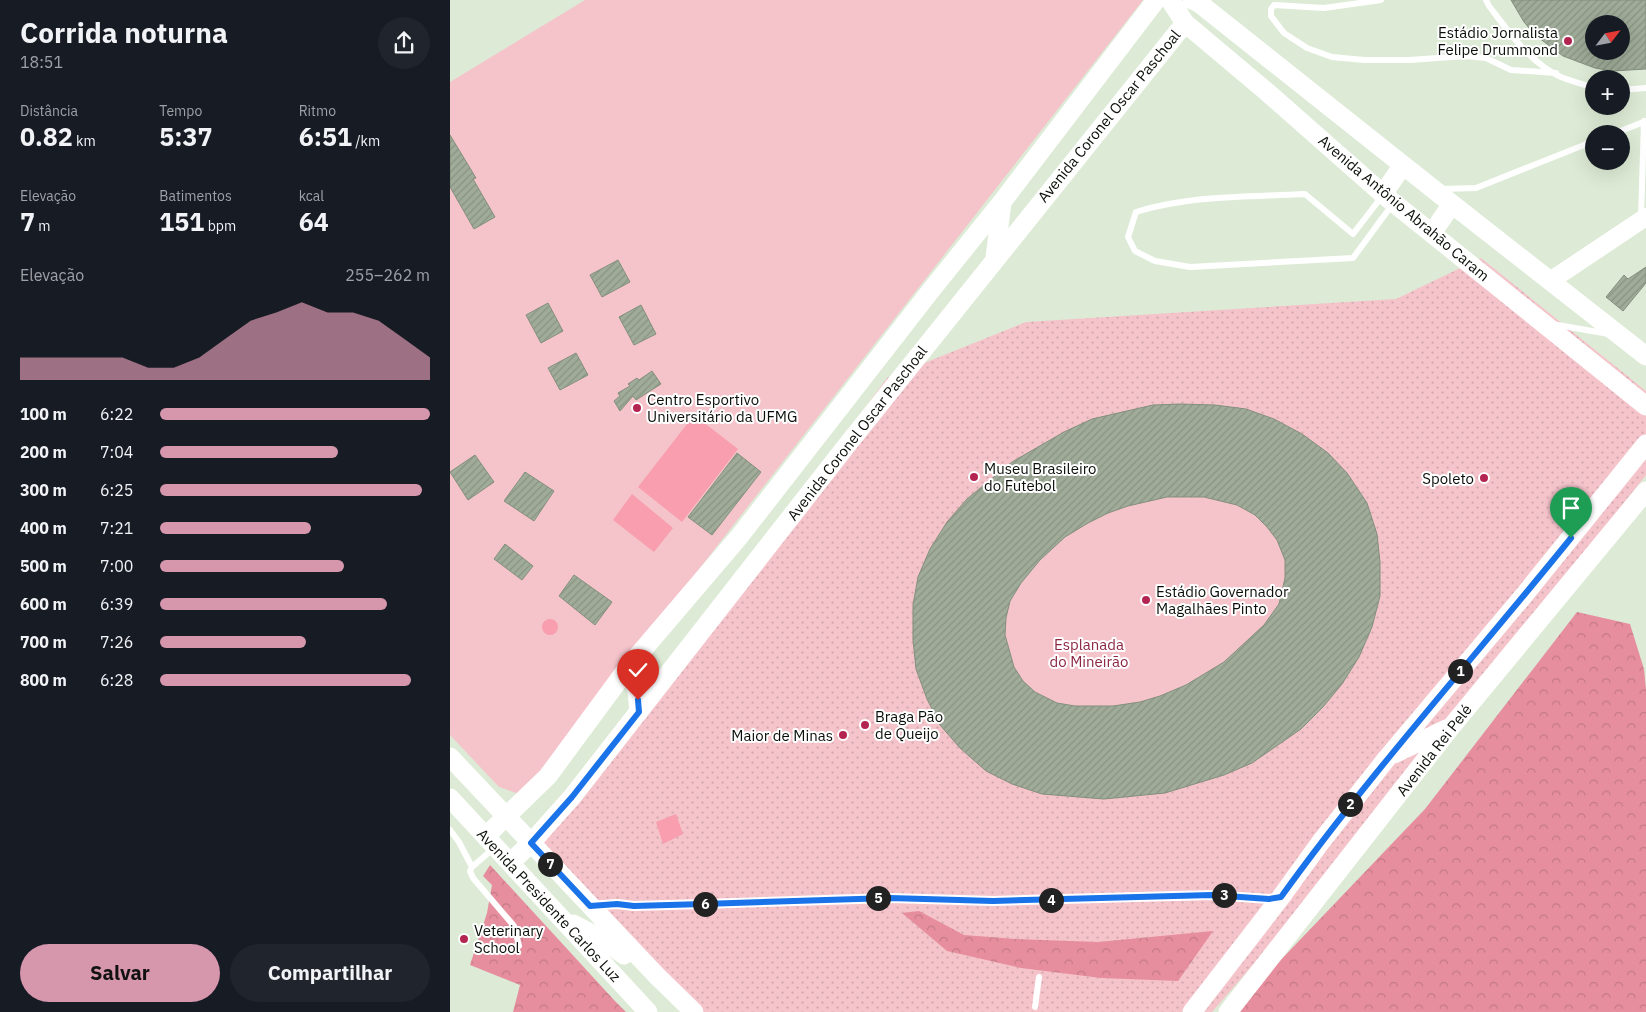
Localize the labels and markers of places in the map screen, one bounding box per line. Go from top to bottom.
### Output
place label: Estádio Jornalista Felipe Drummond [1438,23,1558,59]
marker: Estádio Jornalista Felipe Drummond [1562,35,1574,47]
place label: Centro Esportivo Universitário da UFMG [647,390,797,426]
marker: Centro Esportivo Universitário da UFMG [631,402,643,414]
place label: Museu Brasileiro do Futebol [984,459,1097,495]
place label: Spoleto [1422,469,1474,488]
marker: Museu Brasileiro do Futebol [968,471,980,483]
marker: Spoleto [1478,472,1490,484]
pin [1550,487,1592,538]
place label: Estádio Governador Magalhães Pinto [1156,582,1289,618]
marker: Estádio Governador Magalhães Pinto [1140,594,1152,606]
pin [617,649,659,700]
pin: 1 [1448,658,1472,684]
place label: Braga Pão de Queijo [875,707,943,743]
marker: Braga Pão de Queijo [859,719,871,731]
place label: Maior de Minas [731,726,833,745]
marker: Maior de Minas [837,729,849,741]
pin: 2 [1338,792,1362,816]
pin: 7 [538,852,562,876]
pin: 3 [1212,882,1236,908]
pin: 5 [866,886,890,910]
pin: 4 [1038,888,1064,912]
pin: 6 [692,892,718,916]
place label: Veterinary School [474,921,544,957]
marker: Veterinary School [458,933,470,945]

